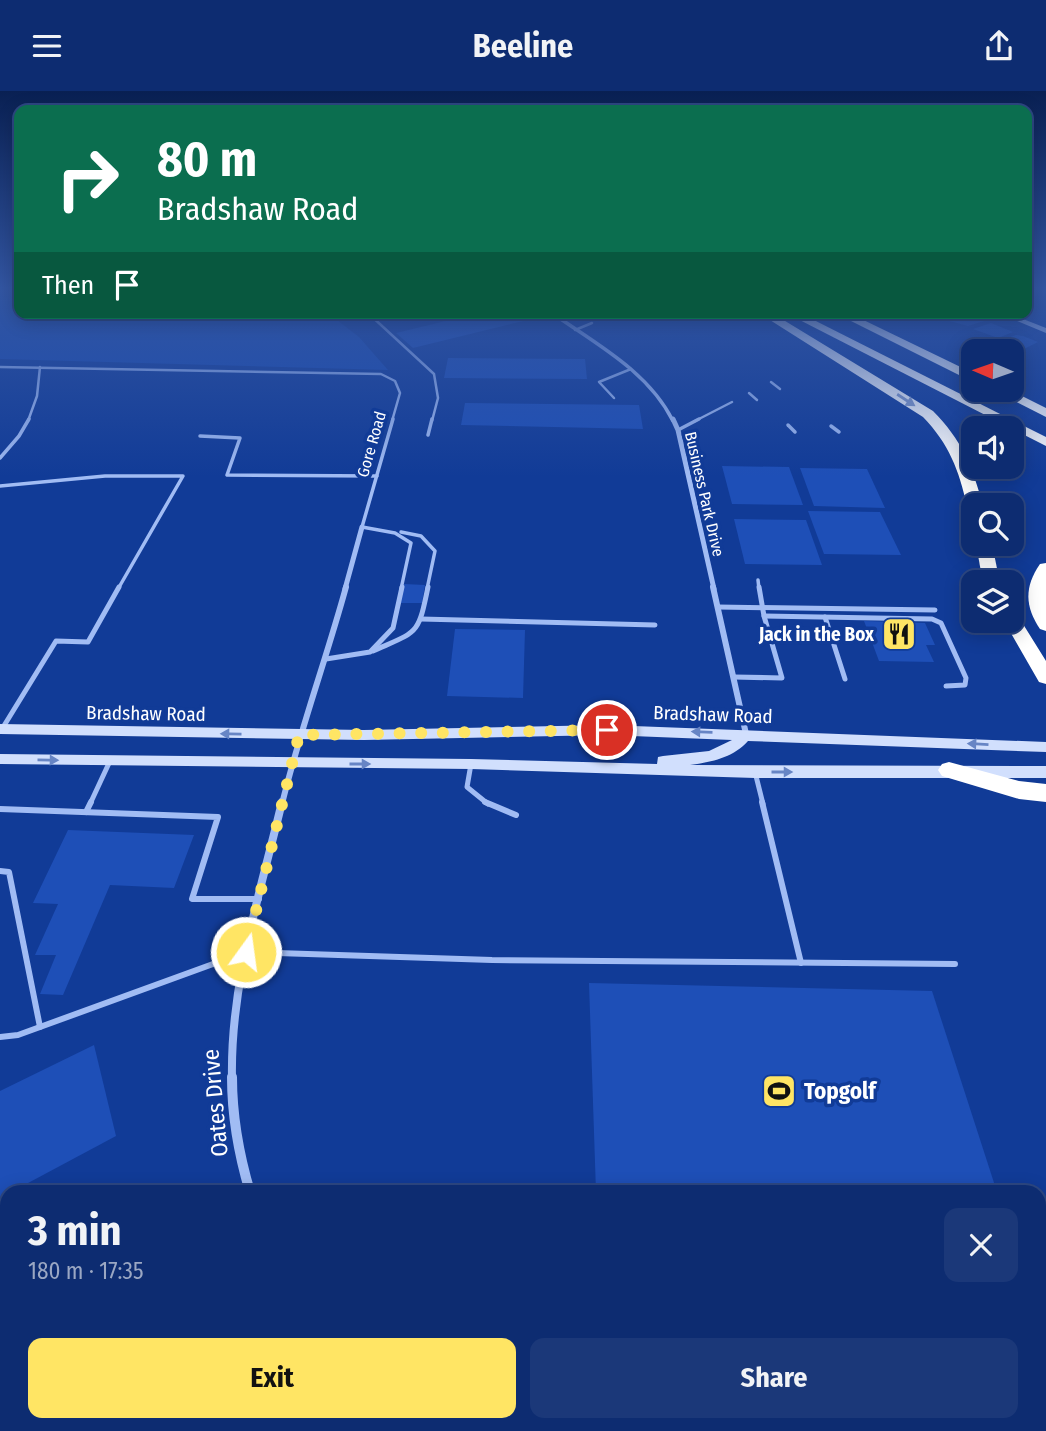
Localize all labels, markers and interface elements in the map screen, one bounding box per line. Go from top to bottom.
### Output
icon: menu [28,27,66,65]
text: Beeline [473,27,573,65]
icon: share [980,27,1018,65]
text: 80 m [157,130,257,189]
icon: right [42,133,133,224]
text: Bradshaw Road [157,190,358,228]
icon: arrive [108,266,146,304]
text: Then [42,270,94,301]
north arrow [961,339,1024,403]
map controls [961,339,1024,633]
one-way arrow [897,393,915,407]
street label: Gore Road [353,409,390,479]
button: sound [961,416,1024,479]
street label: Business Park Drive [681,430,728,559]
button: search [961,493,1024,556]
button: layers [961,570,1024,633]
restaurant icon: Jack in the Box [880,615,918,653]
place label: Jack in the Box [758,623,875,646]
pin [577,700,637,760]
street label: Bradshaw Road [86,701,206,726]
street label: Bradshaw Road [653,701,773,728]
icon: arrive [588,711,626,749]
one-way arrow [690,727,712,738]
one-way arrow [220,728,242,739]
one-way arrow [967,738,989,749]
one-way arrow [37,754,59,766]
one-way arrow [349,758,371,770]
one-way arrow [772,766,794,778]
position arrow [209,915,283,989]
street label: Oates Drive [196,1048,234,1158]
sports icon: Topgolf [760,1072,798,1110]
place label: Topgolf [804,1077,878,1105]
text: 3 min [28,1206,122,1256]
button: close [944,1208,1018,1282]
text: 180 m · 17:35 [28,1257,144,1285]
button: Exit [28,1338,516,1418]
button: Share [530,1338,1018,1418]

